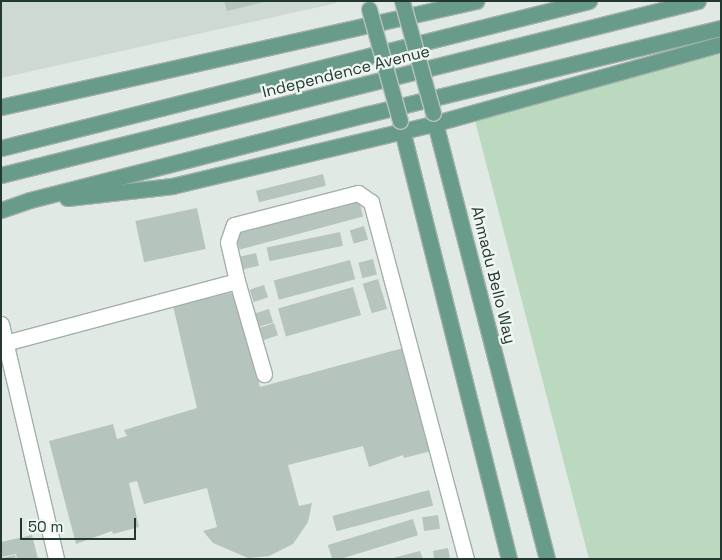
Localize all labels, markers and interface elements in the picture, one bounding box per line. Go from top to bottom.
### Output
street label: Independence Avenue [260,42,432,102]
street label: Ahmadu Bello Way [467,204,519,346]
scale bar [22,508,139,540]
text: 50 m [28,517,63,536]

